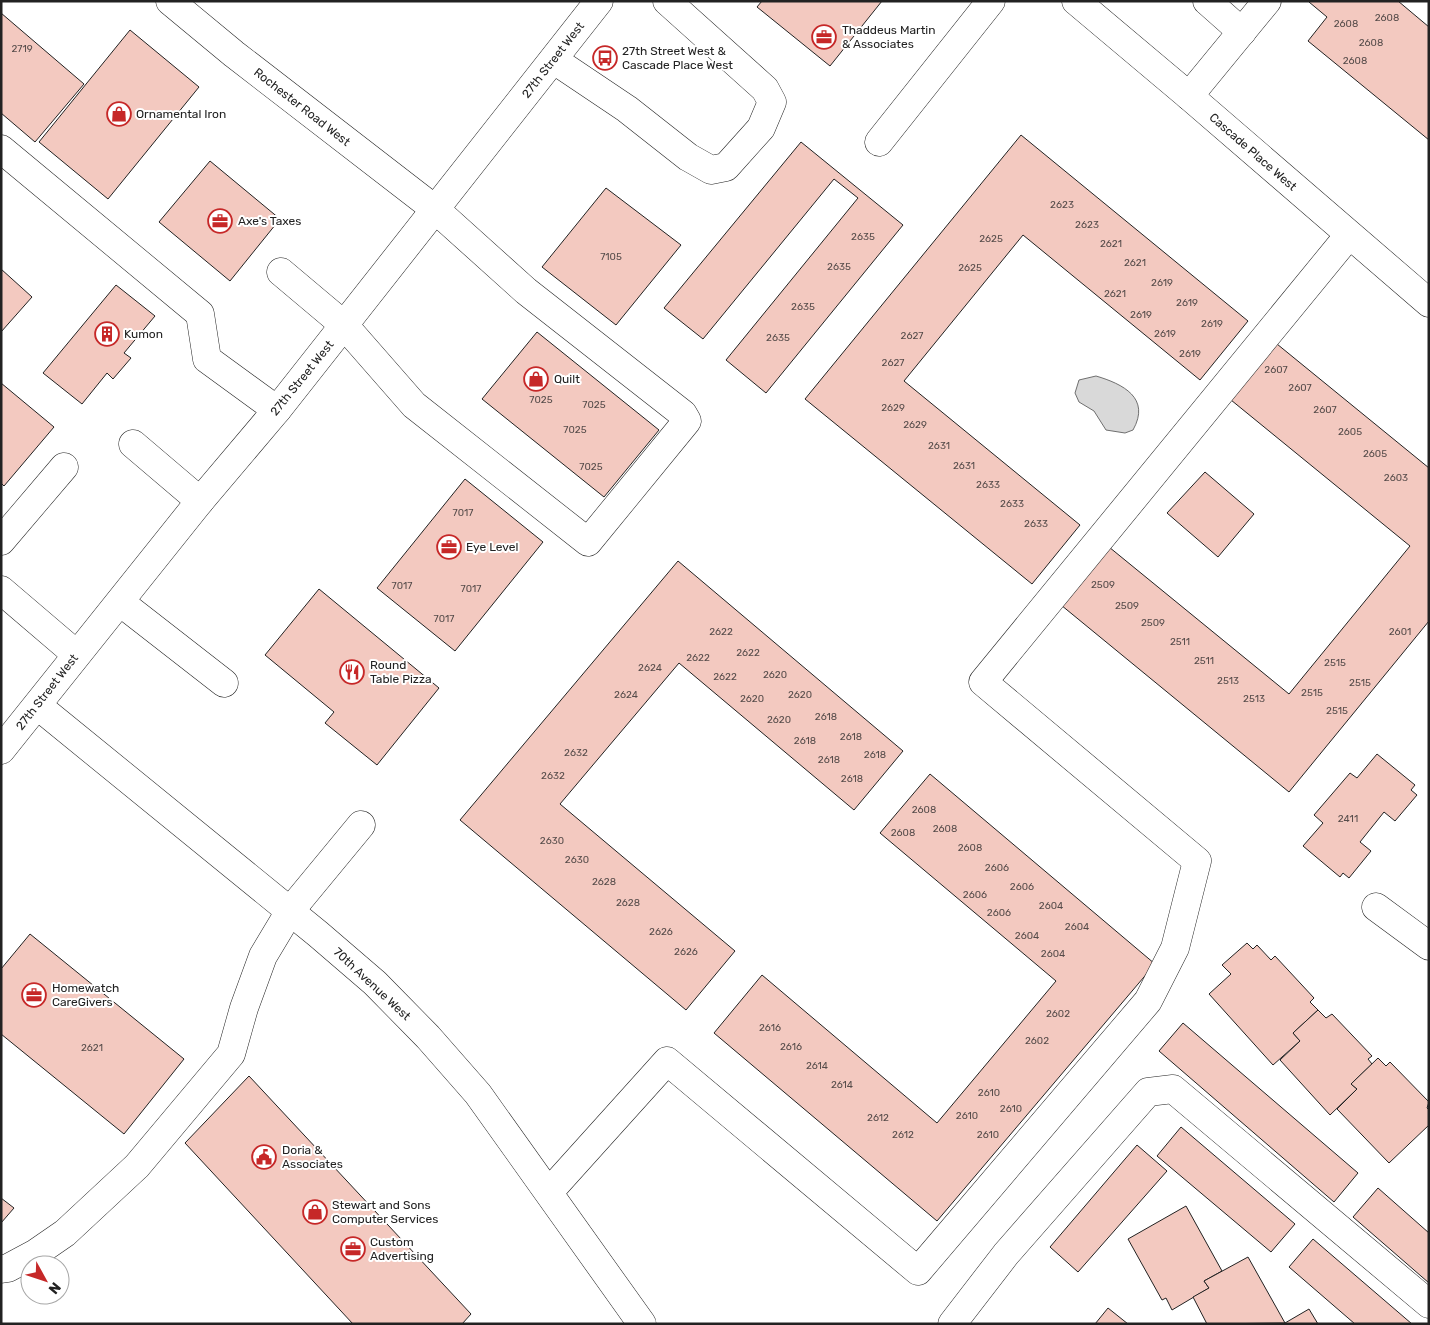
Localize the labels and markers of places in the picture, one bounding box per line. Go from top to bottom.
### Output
place label: Thaddeus Martin & Associates [842,23,936,51]
office icon: Thaddeus Martin & Associates [811,24,837,50]
place label: 27th Street West & Cascade Place West [622,44,733,72]
bus stop icon: 27th Street West & Cascade Place West [592,45,618,71]
shop icon: Ornamental Iron [106,101,132,127]
place label: Ornamental Iron [136,107,226,121]
office icon: Axe's Taxes [207,208,233,234]
place label: Axe's Taxes [238,214,301,228]
building icon: Kumon [94,321,120,347]
place label: Kumon [124,327,163,341]
shop icon: Quilt [523,366,549,392]
place label: Quilt [554,372,580,386]
office icon: Eye Level [436,534,462,560]
place label: Eye Level [466,540,518,554]
place label: Round Table Pizza [370,658,432,686]
restaurant icon: Round Table Pizza [339,659,365,685]
place label: Homewatch CareGivers [52,981,119,1009]
office icon: Homewatch CareGivers [21,982,47,1008]
place label: Doria & Associates [282,1143,343,1171]
public building icon: Doria & Associates [251,1144,277,1170]
place label: Stewart and Sons Computer Services [332,1198,438,1226]
shop icon: Stewart and Sons Computer Services [302,1199,328,1225]
place label: Custom Advertising [370,1235,434,1263]
office icon: Custom Advertising [340,1236,366,1262]

